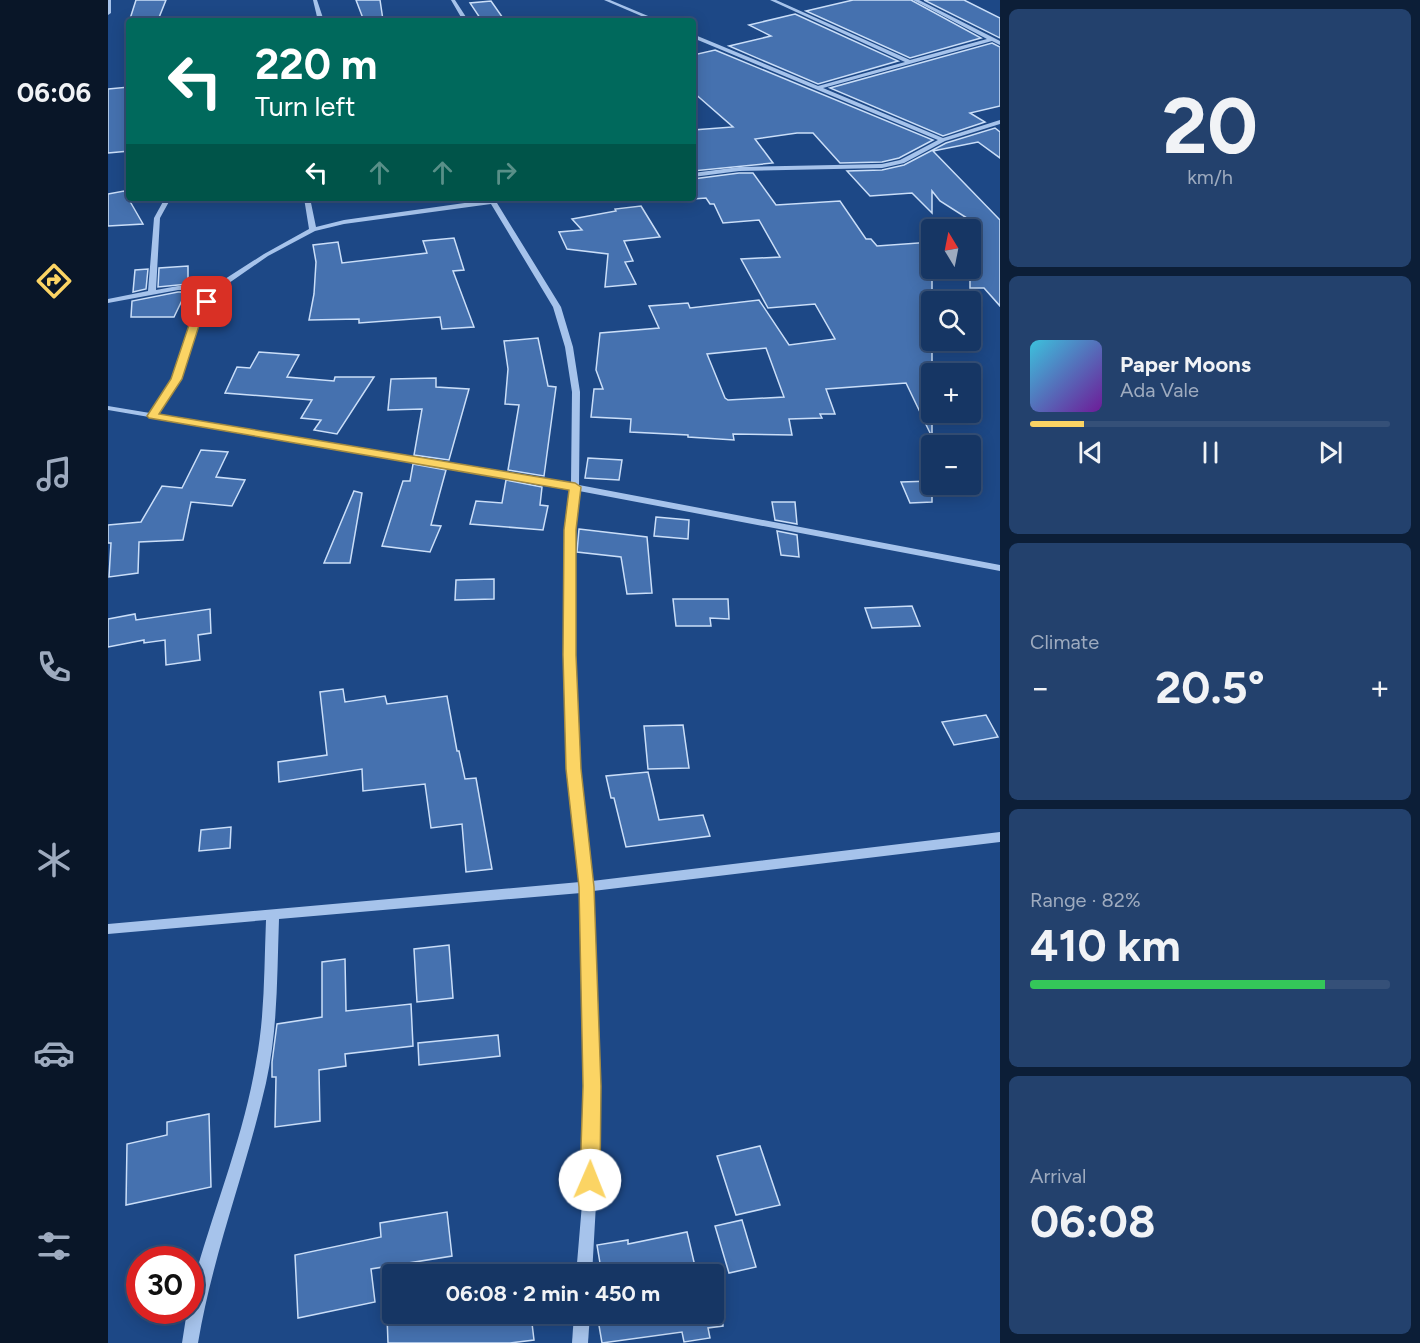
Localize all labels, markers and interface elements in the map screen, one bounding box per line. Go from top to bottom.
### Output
text: 220 m [255,39,377,90]
icon: left [156,42,234,120]
text: 06:06 [17,76,91,109]
text: 20 [1162,79,1258,173]
text: Turn left [255,90,355,123]
icon: left [300,156,333,189]
icon: ahead [363,156,396,189]
icon: ahead [426,156,459,189]
icon: right [489,156,522,189]
text: km/h [1187,165,1233,189]
north arrow [921,219,981,279]
map controls [921,219,981,495]
icon: directions [33,260,75,302]
pin [181,276,232,327]
icon: arrive [190,285,223,318]
button: search [921,291,981,351]
text: Paper Moons [1120,351,1251,378]
button: + [921,363,981,423]
text: Ada Vale [1120,378,1199,402]
button: − [921,435,981,495]
icon: previous [1074,436,1107,469]
icon: pause [1194,436,1227,469]
icon: next [1314,436,1347,469]
icon: music [33,453,75,495]
text: Climate [1030,630,1099,654]
icon: phone [33,646,75,688]
text: 20.5° [1155,660,1265,714]
text: − [1030,668,1051,707]
text: + [1369,668,1390,707]
icon: climate [33,839,75,881]
text: Range · 82% [1030,888,1141,912]
text: 410 km [1030,918,1181,972]
icon: car [33,1032,75,1074]
position arrow [558,1148,622,1212]
text: Arrival [1030,1164,1086,1188]
text: 06:08 [1030,1194,1156,1248]
icon: filters [33,1225,75,1267]
speed limit sign: 30 [126,1246,204,1324]
text: 06:08 · 2 min · 450 m [446,1280,660,1307]

